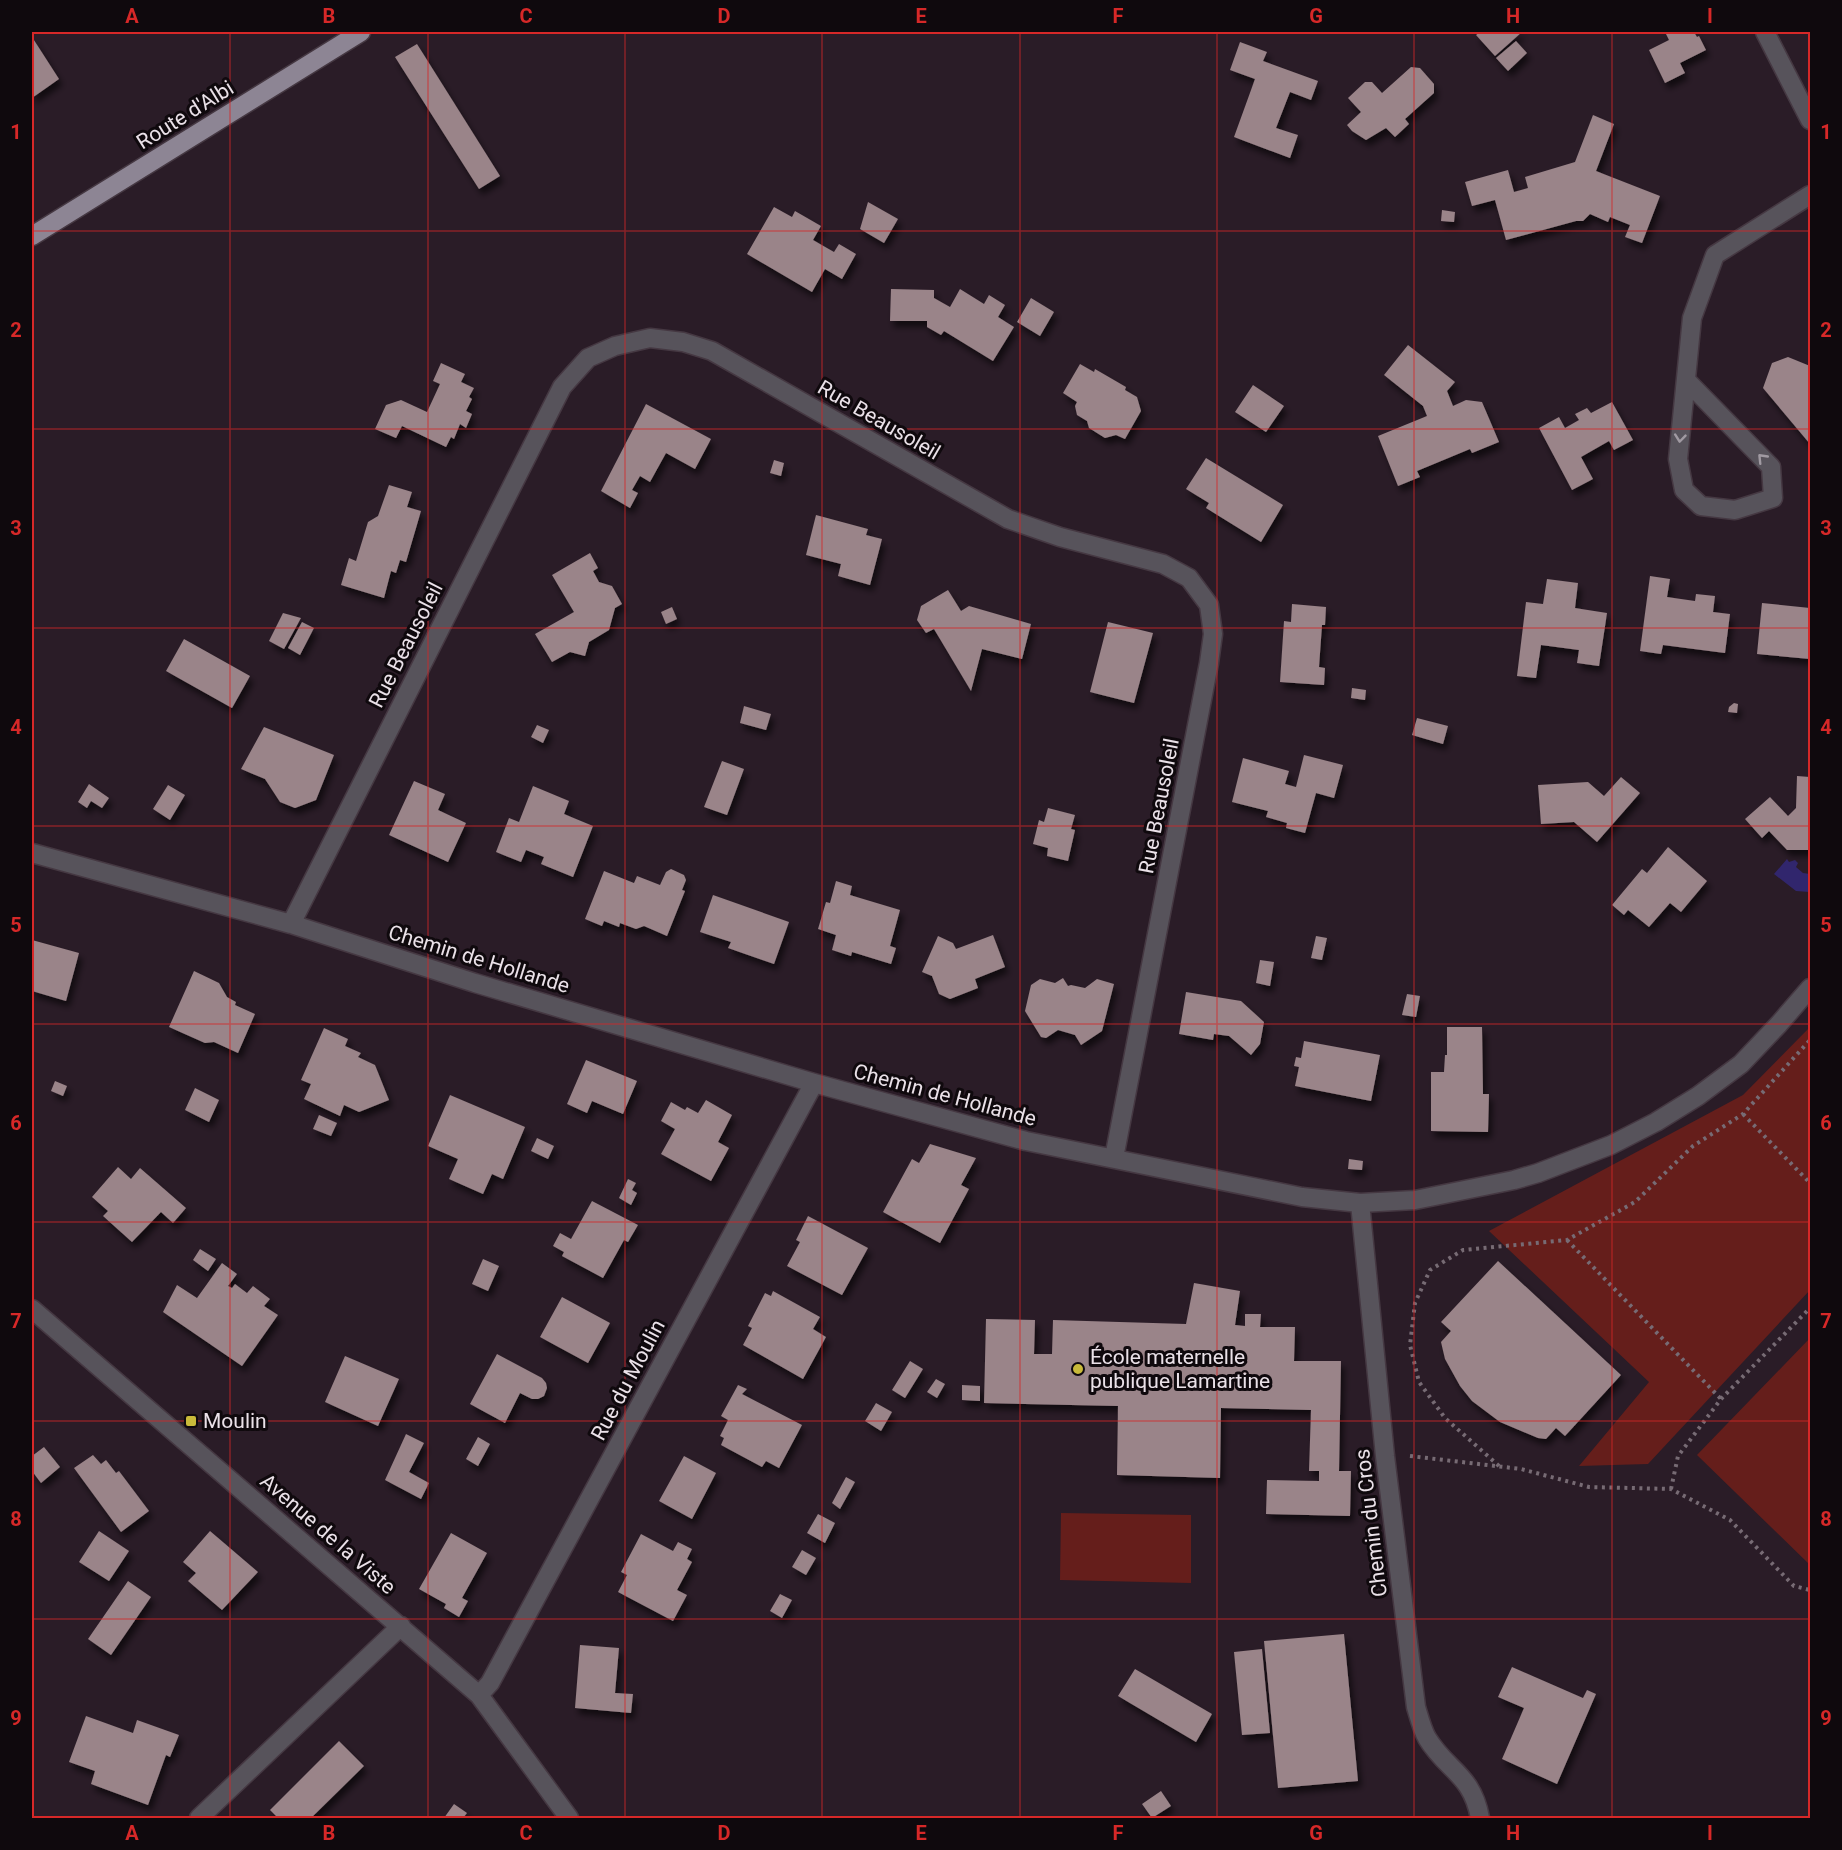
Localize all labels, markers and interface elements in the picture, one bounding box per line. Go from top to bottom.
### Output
text: A [125,4,139,28]
text: B [323,4,335,28]
text: C [519,4,533,28]
text: D [718,4,731,28]
text: E [915,4,927,28]
text: F [1113,4,1124,28]
text: G [1309,4,1323,28]
text: H [1506,4,1520,28]
text: I [1707,4,1713,28]
street label: Route d'Albi [132,76,238,154]
text: 1 [10,120,22,144]
text: 1 [1820,120,1832,144]
text: 2 [10,318,22,342]
text: 2 [1820,318,1832,342]
street label: Rue Beausoleil [814,375,944,465]
one-way arrow [1674,433,1687,442]
one-way arrow [1758,454,1769,464]
text: 3 [10,516,22,540]
text: 3 [1820,516,1832,540]
street label: Rue Beausoleil [364,578,448,712]
text: 4 [10,715,22,739]
text: 4 [1820,715,1832,739]
street label: Rue Beausoleil [1134,736,1184,876]
text: 5 [10,913,22,937]
text: 5 [1820,913,1832,937]
street label: Chemin de Hollande [386,920,572,998]
street label: Chemin de Hollande [851,1059,1039,1131]
text: 6 [10,1111,22,1135]
text: 6 [1820,1111,1832,1135]
text: 7 [10,1309,22,1333]
text: 7 [1820,1309,1832,1333]
street label: Rue du Moulin [586,1316,670,1444]
place label: École maternelle publique Lamartine [1090,1345,1270,1393]
marker: École maternelle publique Lamartine [1071,1362,1085,1376]
place label: Moulin [203,1409,267,1433]
marker: Moulin [184,1414,198,1428]
street label: Chemin du Cros [1350,1448,1392,1598]
street label: Avenue de la Viste [256,1469,400,1599]
text: 8 [10,1507,22,1531]
text: 8 [1820,1507,1832,1531]
text: 9 [10,1706,22,1730]
text: 9 [1820,1706,1832,1730]
text: A [125,1821,139,1845]
text: B [323,1821,335,1845]
text: C [519,1821,533,1845]
text: D [718,1821,731,1845]
text: E [915,1821,927,1845]
text: F [1113,1821,1124,1845]
text: G [1309,1821,1323,1845]
text: H [1506,1821,1520,1845]
text: I [1707,1821,1713,1845]

